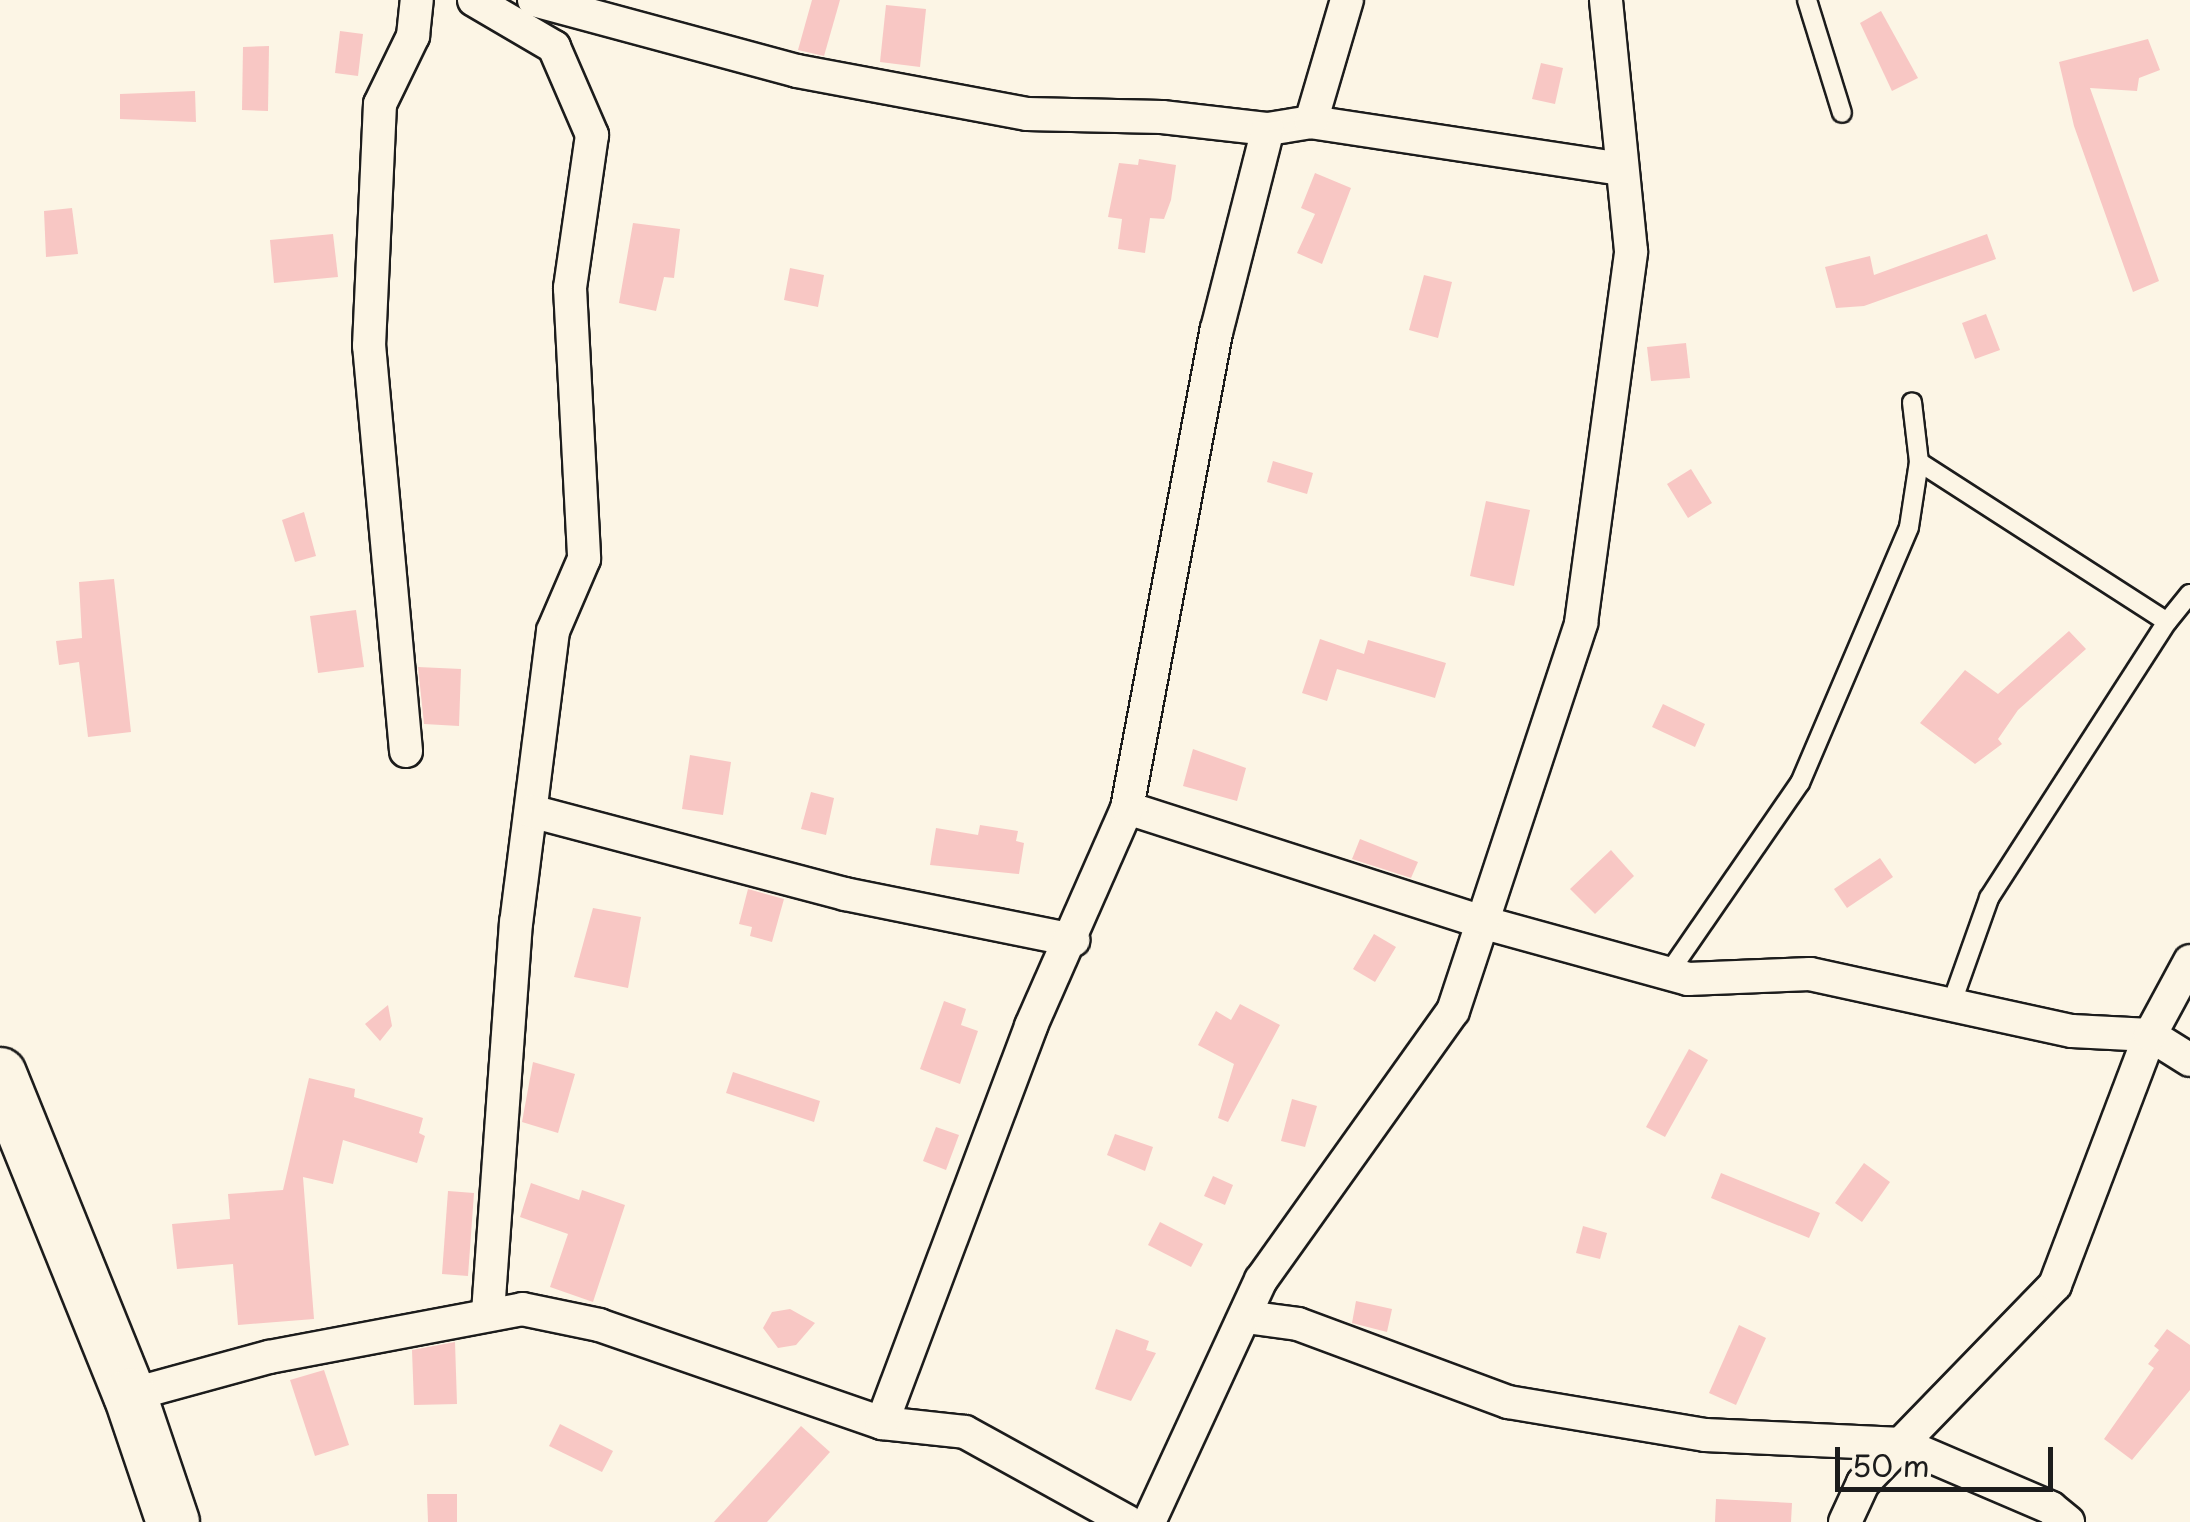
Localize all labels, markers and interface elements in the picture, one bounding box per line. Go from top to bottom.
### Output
scale bar [1840,1427,2058,1489]
text: 50 m [1852,1442,1930,1487]

